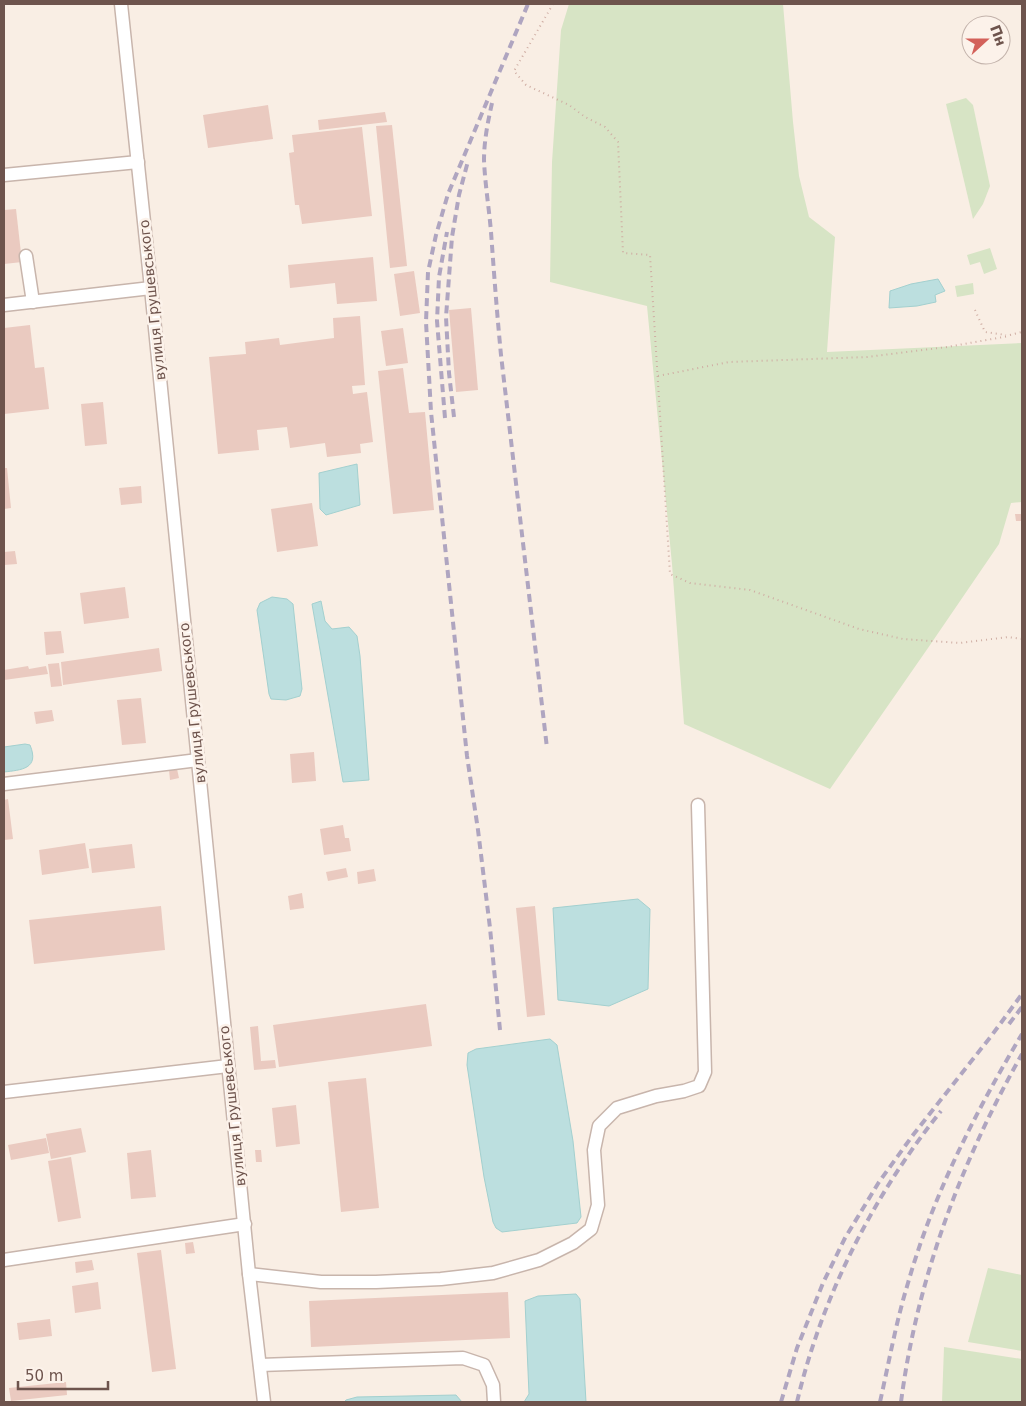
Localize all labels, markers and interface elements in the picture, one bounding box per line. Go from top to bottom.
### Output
north arrow [961,15,1011,65]
text: Пн [987,22,1009,48]
street label: вулиця Грушевського [136,219,168,381]
street label: вулиця Грушевського [176,622,208,784]
street label: вулиця Грушевського [216,1025,248,1187]
scale bar [18,1358,108,1390]
text: 50 m [25,1367,63,1385]

